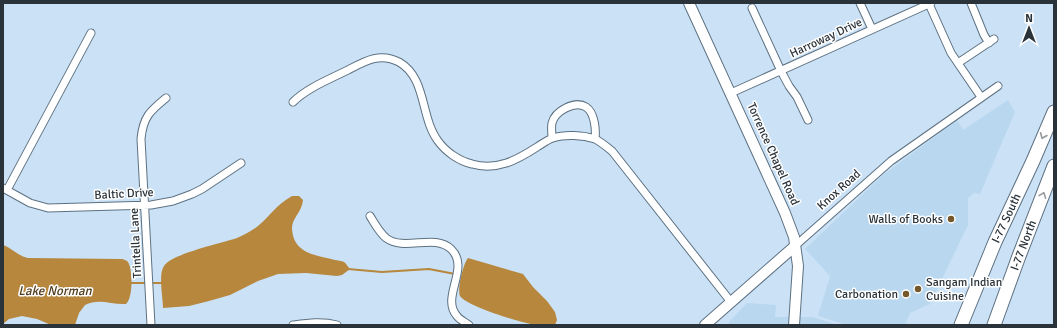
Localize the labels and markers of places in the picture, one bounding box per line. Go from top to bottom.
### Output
place label: Walls of Books [869,212,943,227]
marker: Walls of Books [946,214,956,224]
place label: Sangam Indian Cuisine [926,275,1002,304]
marker: Sangam Indian Cuisine [913,284,923,294]
place label: Carbonation [835,287,898,302]
marker: Carbonation [901,289,911,299]

